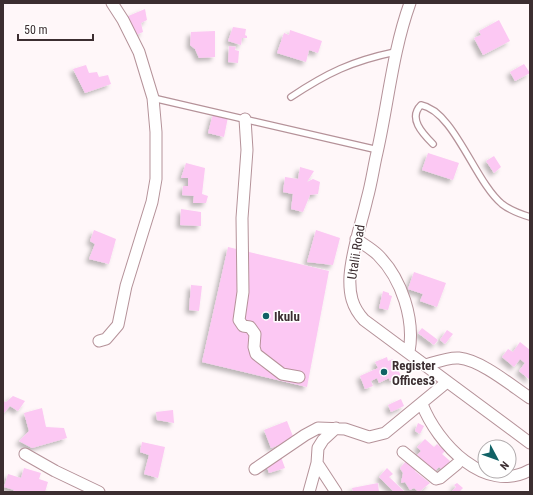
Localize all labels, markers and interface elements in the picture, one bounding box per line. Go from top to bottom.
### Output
scale bar [18,16,93,42]
text: 50 m [24,23,48,37]
street label: Utalii Road [344,223,368,281]
place label: Ikulu [274,309,300,324]
marker: Ikulu [261,311,271,321]
place label: Register Offices3 [392,358,436,388]
marker: Register Offices3 [379,367,389,377]
north arrow [477,439,517,479]
text: N [497,458,511,472]

